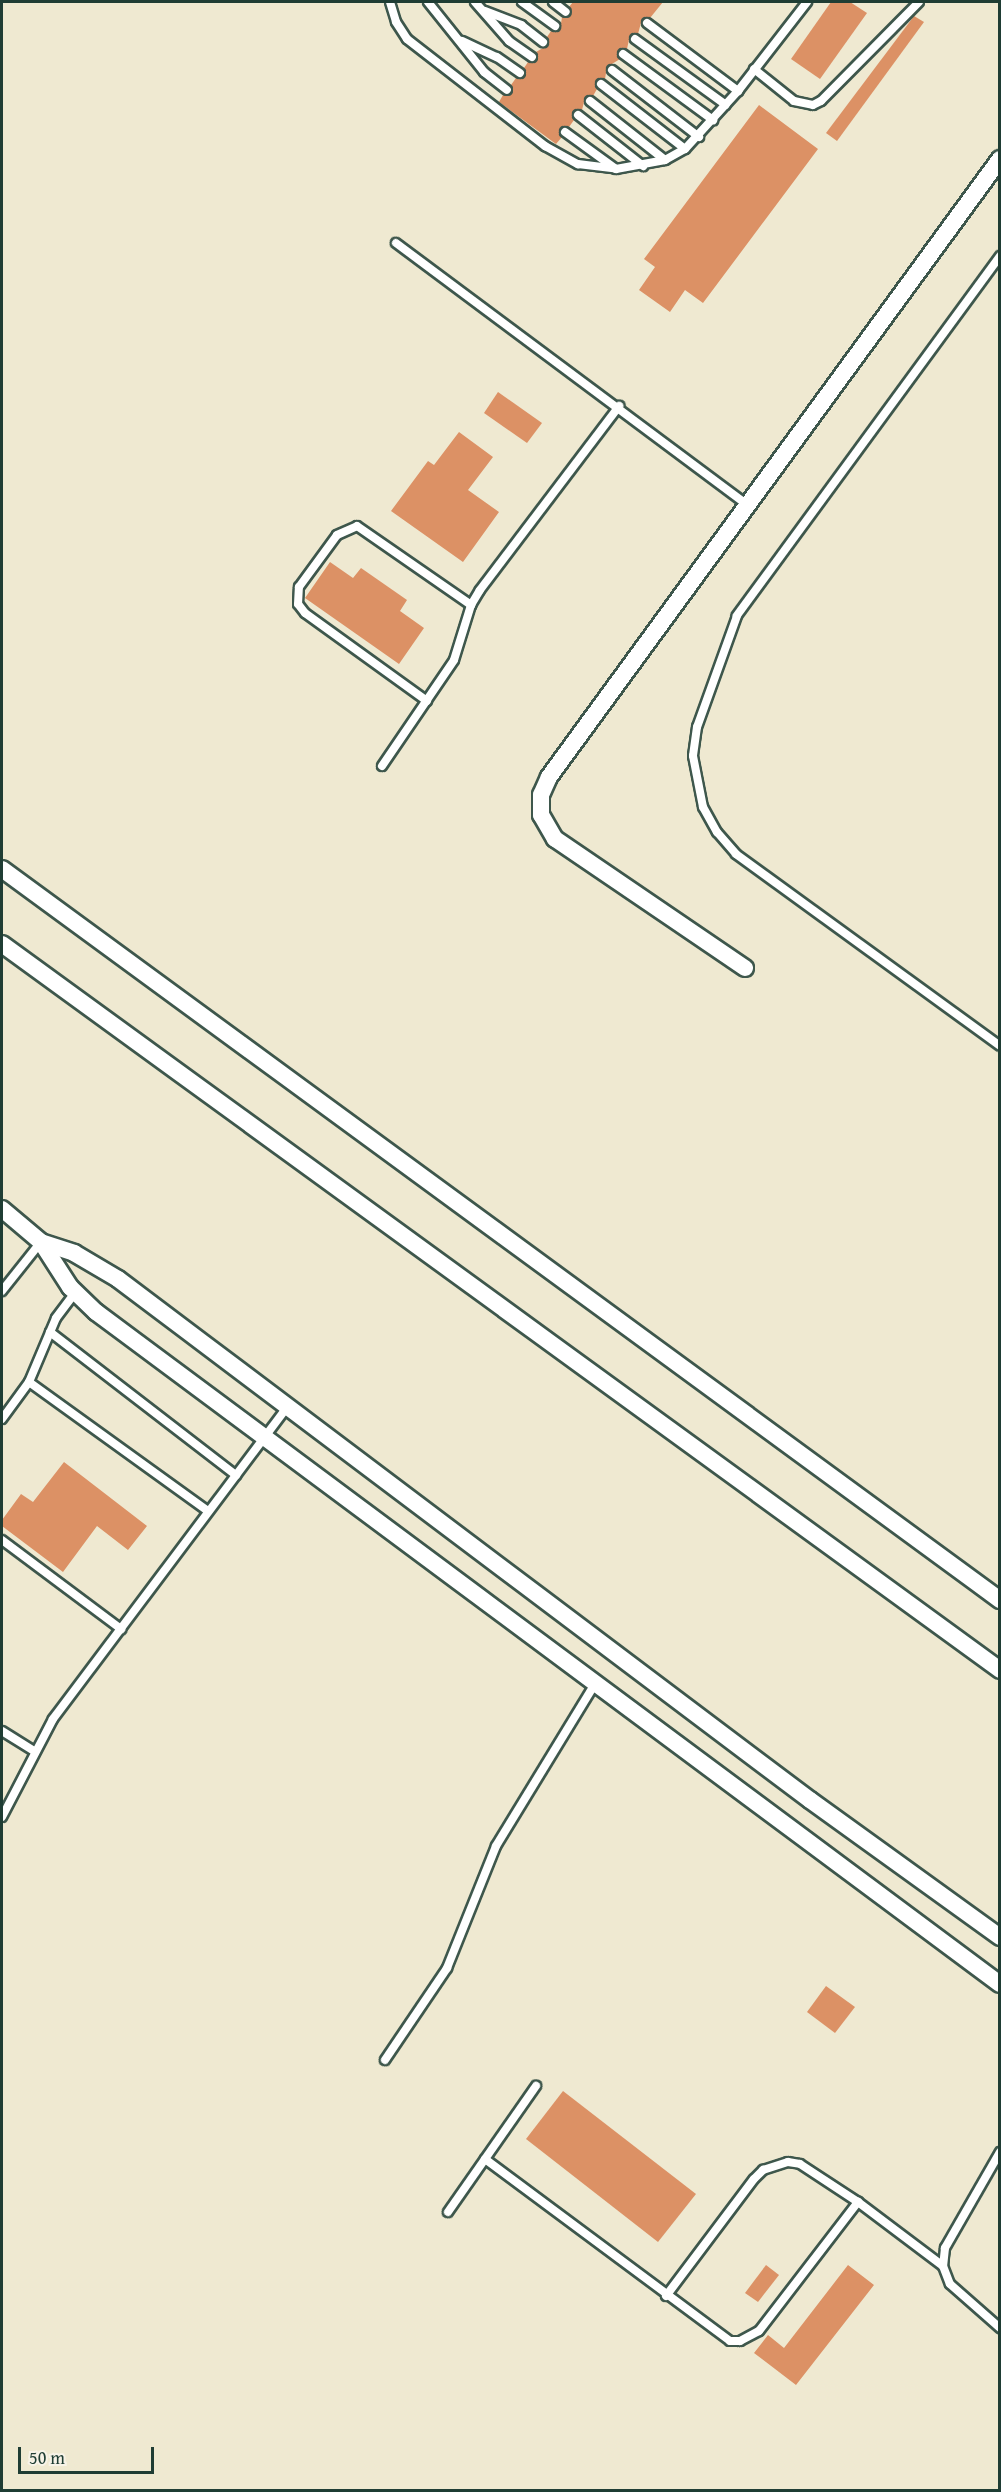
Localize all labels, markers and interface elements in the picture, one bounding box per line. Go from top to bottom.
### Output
scale bar [21,2435,158,2473]
text: 50 m [29,2444,65,2471]

